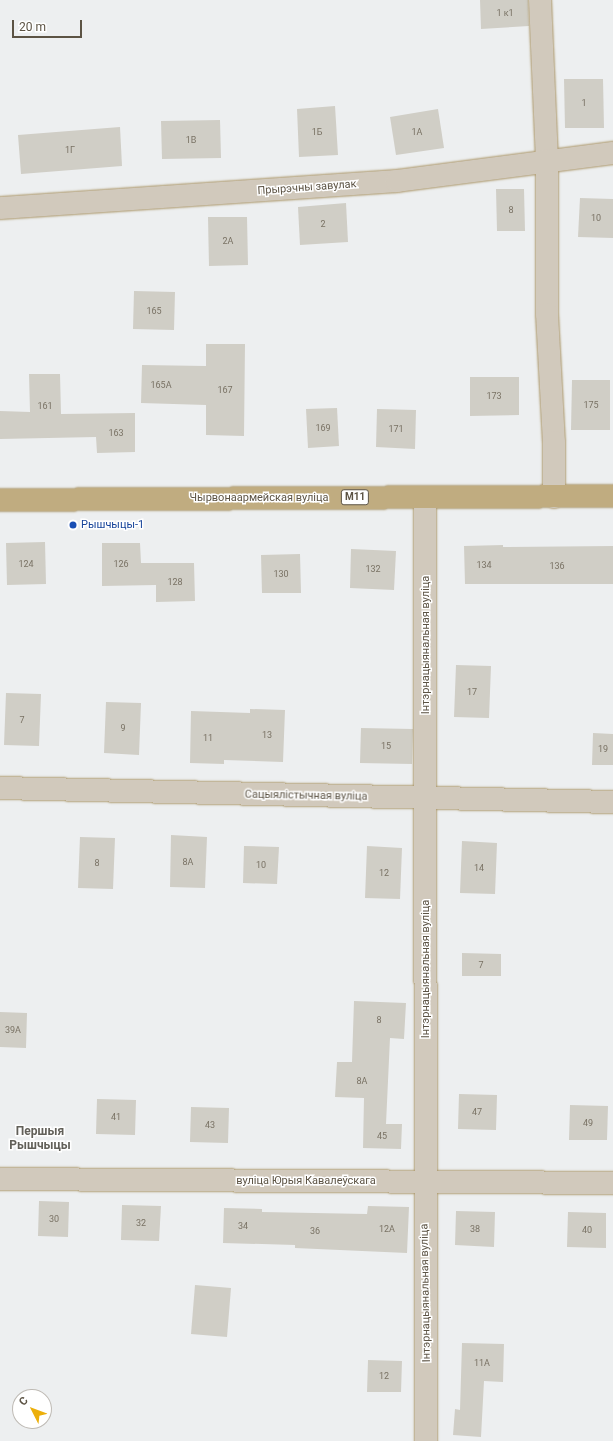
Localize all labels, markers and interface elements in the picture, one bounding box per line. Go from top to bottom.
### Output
house number: 1 к1 [496,8,514,18]
scale bar [14,12,84,38]
text: 20 m [19,20,46,34]
house number: 1 [581,98,587,108]
house number: 1Б [312,127,322,137]
house number: 1А [412,127,422,137]
house number: 1В [186,135,196,145]
house number: 1Г [65,145,75,155]
street label: Прырэчны завулак [257,178,357,198]
house number: 8 [508,205,514,215]
house number: 10 [591,213,601,223]
house number: 2 [320,219,326,229]
house number: 2А [223,236,233,246]
house number: 165 [146,306,162,316]
house number: 165А [150,380,172,390]
house number: 167 [217,385,233,395]
house number: 173 [486,391,502,401]
house number: 175 [583,400,599,410]
house number: 161 [37,401,53,411]
house number: 169 [315,423,331,433]
house number: 171 [388,424,404,434]
house number: 163 [108,428,124,438]
road number: М11 [340,489,370,505]
street label: Чырвонаармейская вуліца [190,491,328,505]
place label: Рышчыцы-1 [81,518,144,532]
marker: Рышчыцы-1 [68,520,78,530]
house number: 124 [18,559,34,569]
house number: 126 [113,559,129,569]
house number: 134 [476,560,492,570]
house number: 136 [549,561,565,571]
house number: 132 [365,564,381,574]
house number: 130 [273,569,289,579]
street label: Інтэрнацыянальная вуліца [419,576,433,714]
house number: 128 [167,577,183,587]
house number: 17 [467,687,477,697]
house number: 7 [19,715,25,725]
house number: 9 [120,723,126,733]
house number: 13 [262,730,272,740]
house number: 11 [203,733,213,743]
house number: 15 [381,741,391,751]
house number: 19 [598,744,608,754]
street label: Сацыялістычная вуліца [245,788,367,804]
house number: 8А [183,857,193,867]
house number: 8 [94,858,100,868]
house number: 10 [256,860,266,870]
house number: 14 [474,863,484,873]
house number: 12 [379,868,389,878]
street label: Інтэрнацыянальная вуліца [419,900,433,1038]
house number: 7 [478,960,484,970]
house number: 8 [376,1015,382,1025]
house number: 39А [5,1025,21,1035]
house number: 8А [357,1076,367,1086]
house number: 47 [472,1107,482,1117]
house number: 41 [111,1112,121,1122]
house number: 49 [583,1118,593,1128]
house number: 43 [205,1120,215,1130]
district label: Першыя Рышчыцы [9,1125,71,1153]
house number: 45 [377,1131,387,1141]
street label: вуліца Юрыя Кавалеўскага [236,1174,376,1188]
house number: 30 [49,1214,59,1224]
house number: 32 [136,1218,146,1228]
house number: 34 [238,1221,248,1231]
house number: 12А [379,1224,395,1234]
street label: Інтэрнацыянальная вуліца [418,1224,434,1362]
house number: 38 [470,1224,480,1234]
house number: 40 [582,1225,592,1235]
house number: 36 [310,1226,320,1236]
house number: 11А [474,1358,490,1368]
house number: 12 [379,1371,389,1381]
north arrow [12,1389,52,1429]
text: С [16,1394,31,1408]

